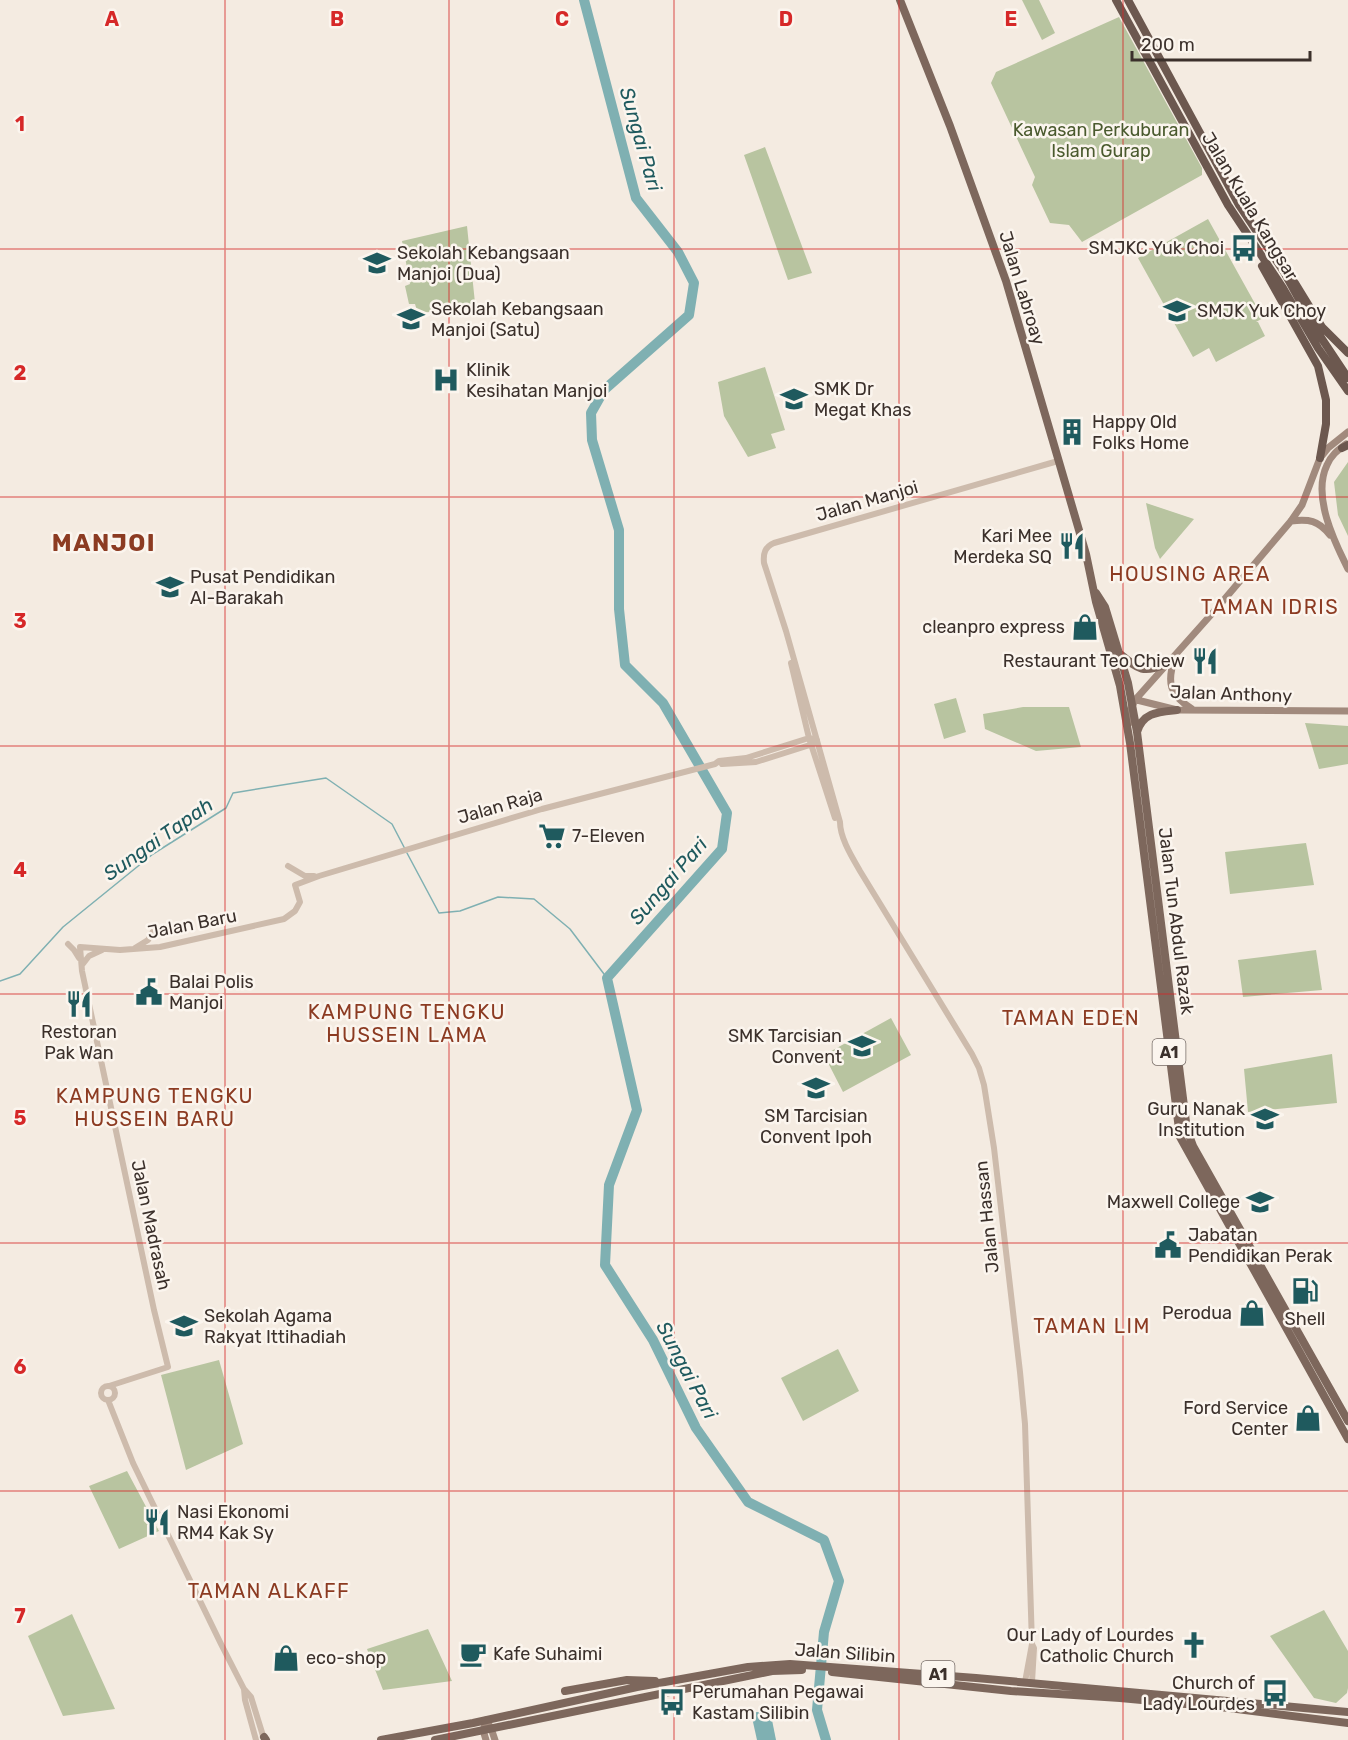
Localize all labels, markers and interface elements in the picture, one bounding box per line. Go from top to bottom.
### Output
text: A [105,7,120,31]
text: B [330,7,344,31]
text: C [555,7,569,31]
text: D [779,7,793,31]
text: E [1005,7,1017,31]
scale bar [1132,24,1310,62]
text: 200 m [1141,34,1195,56]
water label: Sungai Pari [615,84,668,195]
text: 1 [15,112,25,136]
park label: Kawasan Perkuburan Islam Gurap [1013,119,1189,162]
street label: Jalan Kuala Kangsar [1197,128,1303,284]
street label: Jalan Labroay [994,228,1050,348]
bus stop icon: SMJKC Yuk Choi [1229,233,1259,263]
place label: SMJKC Yuk Choi [1089,237,1224,259]
place label: Sekolah Kebangsaan Manjoi (Dua) [397,242,570,285]
school or university icon: Sekolah Kebangsaan Manjoi (Dua) [362,248,392,278]
school or university icon: SMJK Yuk Choy [1162,296,1192,326]
place label: Sekolah Kebangsaan Manjoi (Satu) [431,298,604,341]
place label: SMJK Yuk Choy [1197,300,1326,322]
school or university icon: Sekolah Kebangsaan Manjoi (Satu) [396,304,426,334]
place label: Klinik Kesihatan Manjoi [466,359,607,402]
text: 2 [14,361,27,385]
hospital icon: Klinik Kesihatan Manjoi [431,365,461,395]
place label: SMK Dr Megat Khas [814,378,911,421]
school or university icon: SMK Dr Megat Khas [779,384,809,414]
place label: Happy Old Folks Home [1092,411,1189,454]
building icon: Happy Old Folks Home [1057,417,1087,447]
street label: Jalan Manjoi [813,476,921,526]
place label: Kari Mee Merdeka SQ [953,525,1052,568]
district label: MANJOI [52,529,156,557]
restaurant icon: Kari Mee Merdeka SQ [1057,531,1087,561]
district label: HOUSING AREA [1109,562,1271,586]
place label: Pusat Pendidikan Al-Barakah [190,566,335,609]
school or university icon: Pusat Pendidikan Al-Barakah [155,572,185,602]
district label: TAMAN IDRIS [1201,595,1339,619]
text: 3 [13,609,27,633]
shop icon: cleanpro express [1070,612,1100,642]
place label: cleanpro express [922,616,1065,638]
restaurant icon: Restaurant Teo Chiew [1190,646,1220,676]
place label: Restaurant Teo Chiew [1003,650,1185,672]
street label: Jalan Anthony [1170,681,1292,707]
street label: Jalan Raja [455,783,545,829]
water label: Sungai Tapah [99,792,217,886]
supermarket icon: 7-Eleven [537,821,567,851]
place label: 7-Eleven [572,825,645,847]
street label: Jalan Tun Abdul Razak [1154,826,1198,1017]
water label: Sungai Pari [624,832,713,929]
text: 4 [13,858,27,882]
street label: Jalan Baru [145,905,239,943]
place label: Balai Polis Manjoi [169,971,254,1014]
public building icon: Balai Polis Manjoi [134,977,164,1007]
restaurant icon: Restoran Pak Wan [64,989,94,1019]
district label: KAMPUNG TENGKU HUSSEIN LAMA [308,1000,506,1047]
district label: TAMAN EDEN [1002,1006,1140,1030]
place label: Restoran Pak Wan [41,1021,117,1064]
place label: SMK Tarcisian Convent [728,1025,842,1068]
school or university icon: SMK Tarcisian Convent [847,1031,877,1061]
road number: A1 [1152,1039,1186,1065]
school or university icon: SM Tarcisian Convent Ipoh [801,1073,831,1103]
district label: KAMPUNG TENGKU HUSSEIN BARU [56,1084,254,1131]
place label: Guru Nanak Institution [1147,1098,1246,1141]
school or university icon: Guru Nanak Institution [1250,1104,1280,1134]
place label: SM Tarcisian Convent Ipoh [760,1105,872,1148]
text: 5 [14,1106,27,1130]
street label: Jalan Madrasah [126,1158,176,1292]
street label: Jalan Hassan [970,1160,1004,1274]
school or university icon: Maxwell College [1245,1187,1275,1217]
place label: Maxwell College [1107,1191,1240,1213]
place label: Jabatan Pendidikan Perak [1188,1224,1333,1267]
public building icon: Jabatan Pendidikan Perak [1153,1230,1183,1260]
fuel station icon: Shell [1290,1276,1320,1306]
shop icon: Perodua [1237,1298,1267,1328]
place label: Perodua [1162,1302,1232,1324]
place label: Sekolah Agama Rakyat Ittihadiah [204,1305,346,1348]
place label: Shell [1285,1308,1326,1330]
school or university icon: Sekolah Agama Rakyat Ittihadiah [169,1311,199,1341]
district label: TAMAN LIM [1033,1314,1151,1338]
water label: Sungai Pari [651,1317,723,1424]
text: 6 [13,1355,27,1379]
place label: Ford Service Center [1183,1397,1288,1440]
shop icon: Ford Service Center [1293,1403,1323,1433]
place label: Nasi Ekonomi RM4 Kak Sy [177,1501,289,1544]
restaurant icon: Nasi Ekonomi RM4 Kak Sy [142,1507,172,1537]
district label: TAMAN ALKAFF [188,1579,350,1603]
text: 7 [14,1604,26,1628]
place label: Our Lady of Lourdes Catholic Church [1007,1624,1174,1667]
church icon: Our Lady of Lourdes Catholic Church [1179,1630,1209,1660]
street label: Jalan Silibin [794,1638,896,1668]
cafe icon: Kafe Suhaimi [458,1639,488,1669]
shop icon: eco-shop [271,1643,301,1673]
place label: Kafe Suhaimi [493,1643,602,1665]
place label: eco-shop [306,1647,386,1669]
road number: A1 [922,1661,954,1687]
place label: Church of Lady Lourdes [1143,1672,1255,1715]
bus stop icon: Church of Lady Lourdes [1260,1678,1290,1708]
place label: Perumahan Pegawai Kastam Silibin [692,1681,864,1724]
bus stop icon: Perumahan Pegawai Kastam Silibin [657,1687,687,1717]

